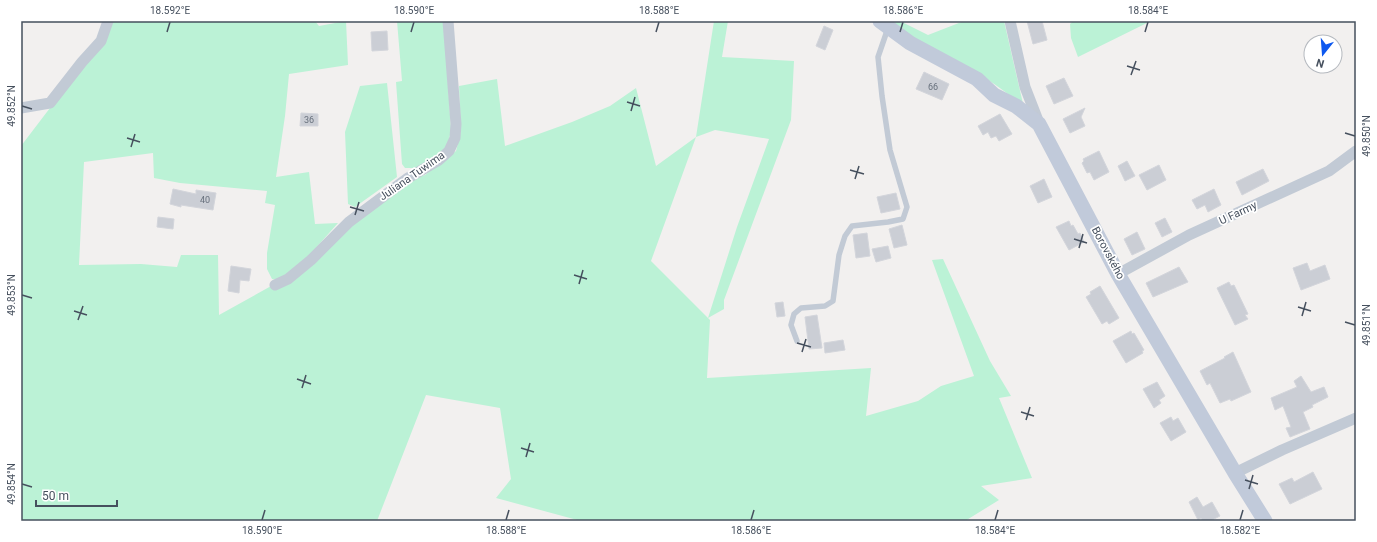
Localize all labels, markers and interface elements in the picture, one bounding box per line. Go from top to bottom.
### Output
text: 18.592°E [150,5,190,16]
text: 18.590°E [394,5,434,16]
text: 18.588°E [639,5,679,16]
text: 18.586°E [883,5,923,16]
text: 18.584°E [1128,5,1168,16]
north arrow [1303,34,1343,74]
text: N [1314,56,1326,70]
house number: 66 [928,82,938,92]
text: 49.852°N [6,85,17,127]
house number: 36 [304,115,314,125]
text: 49.850°N [1361,115,1372,157]
street label: Juliana Tuwima [377,149,447,203]
house number: 40 [200,195,210,205]
street label: U Farmy [1217,198,1260,227]
street label: Borovského [1089,225,1127,281]
text: 49.853°N [6,274,17,316]
text: 49.851°N [1361,304,1372,346]
text: 49.854°N [6,463,17,505]
scale bar [36,482,117,508]
text: 50 m [42,489,69,503]
text: 18.590°E [242,525,282,536]
text: 18.588°E [486,525,526,536]
text: 18.586°E [731,525,771,536]
text: 18.584°E [975,525,1015,536]
text: 18.582°E [1220,525,1260,536]

